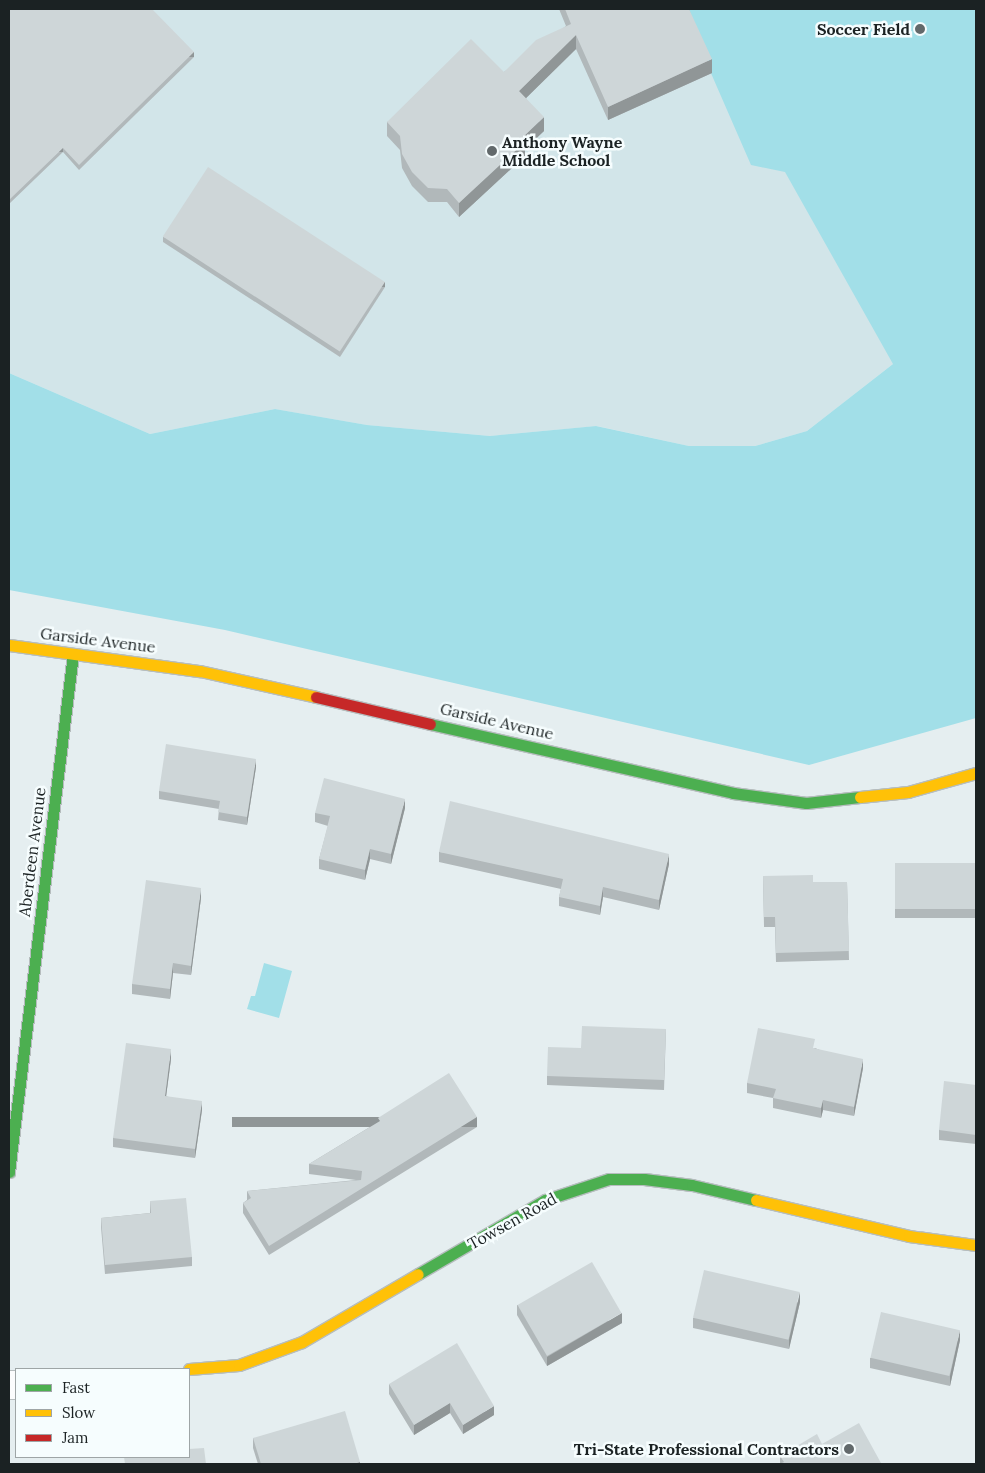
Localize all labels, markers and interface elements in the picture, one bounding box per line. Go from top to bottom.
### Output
place label: Soccer Field [817,19,910,39]
marker: Soccer Field [914,23,926,35]
place label: Anthony Wayne Middle School [502,132,622,170]
marker: Anthony Wayne Middle School [486,145,498,157]
street label: Garside Avenue [39,623,157,657]
street label: Garside Avenue [438,699,556,743]
street label: Aberdeen Avenue [15,786,49,918]
street label: Towsen Road [464,1189,560,1253]
legend [15,1368,190,1458]
text: Fast [62,1378,90,1397]
text: Slow [62,1403,95,1422]
text: Jam [62,1428,89,1447]
place label: Tri-State Professional Contractors [574,1439,839,1459]
marker: Tri-State Professional Contractors [843,1443,855,1455]

